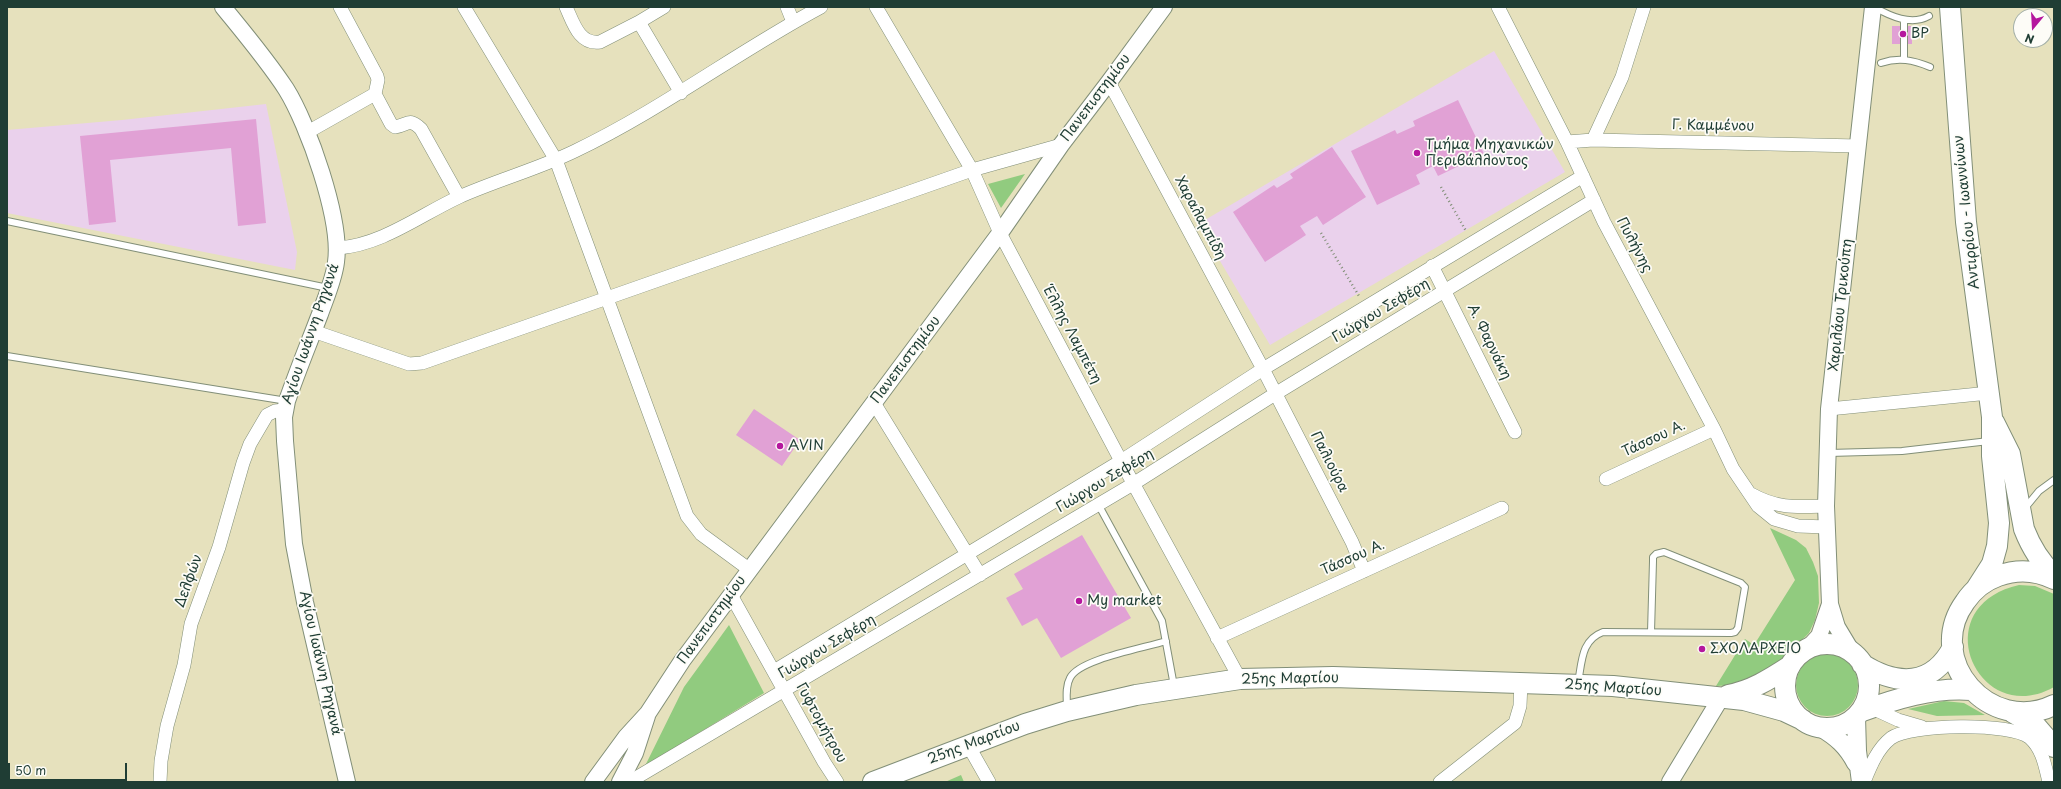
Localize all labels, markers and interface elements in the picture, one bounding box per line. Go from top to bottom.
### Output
north arrow [2013,8,2053,48]
place label: BP [1911,26,1929,42]
marker: BP [1898,29,1908,39]
text: N [2023,30,2036,48]
street label: Πανεπιστημίου [1058,51,1134,145]
street label: Γ. Καμμένου [1672,117,1754,135]
street label: Αντιρρίου - Ιωαννίνων [1951,134,1983,290]
place label: Τμήμα Μηχανικών Περιβάλλοντος [1425,137,1554,170]
marker: Τμήμα Μηχανικών Περιβάλλοντος [1412,148,1422,158]
street label: Χαραλαμπίδη [1171,173,1229,263]
street label: Πυλήνης [1612,214,1656,276]
street label: Χαριλάου Τρικούπη [1826,238,1856,372]
street label: Αγίου Ιωάννη Ρηγανά [279,261,343,407]
street label: Γιώργου Σεφέρη [1330,275,1432,347]
street label: Έλλης Λαμπέτη [1039,283,1105,387]
street label: Α. Φαρνάκη [1463,301,1515,383]
street label: Πανεπιστημίου [868,313,944,407]
street label: Τάσσου Α. [1620,417,1688,461]
street label: Παλιούρα [1306,429,1352,495]
place label: AVIN [788,438,824,454]
marker: AVIN [775,441,785,451]
street label: Γιώργου Σεφέρη [1054,445,1156,517]
street label: Τάσσου Α. [1319,537,1387,579]
street label: Δελφών [172,552,206,610]
street label: Πανεπιστημίου [674,573,750,667]
street label: Αγίου Ιωάννη Ρηγανά [295,589,345,737]
place label: My market [1087,593,1162,609]
marker: My market [1074,596,1084,606]
street label: Γιώργου Σεφέρη [776,611,878,683]
place label: ΣΧΟΛΑΡΧΕΙΟ [1710,641,1801,657]
marker: ΣΧΟΛΑΡΧΕΙΟ [1697,644,1707,654]
street label: 25ης Μαρτίου [1241,670,1339,688]
street label: 25ης Μαρτίου [1564,676,1662,700]
street label: Γυφτομήτρου [792,680,850,766]
street label: 25ης Μαρτίου [925,718,1023,768]
scale bar [10,755,129,781]
text: 50 m [15,761,46,779]

